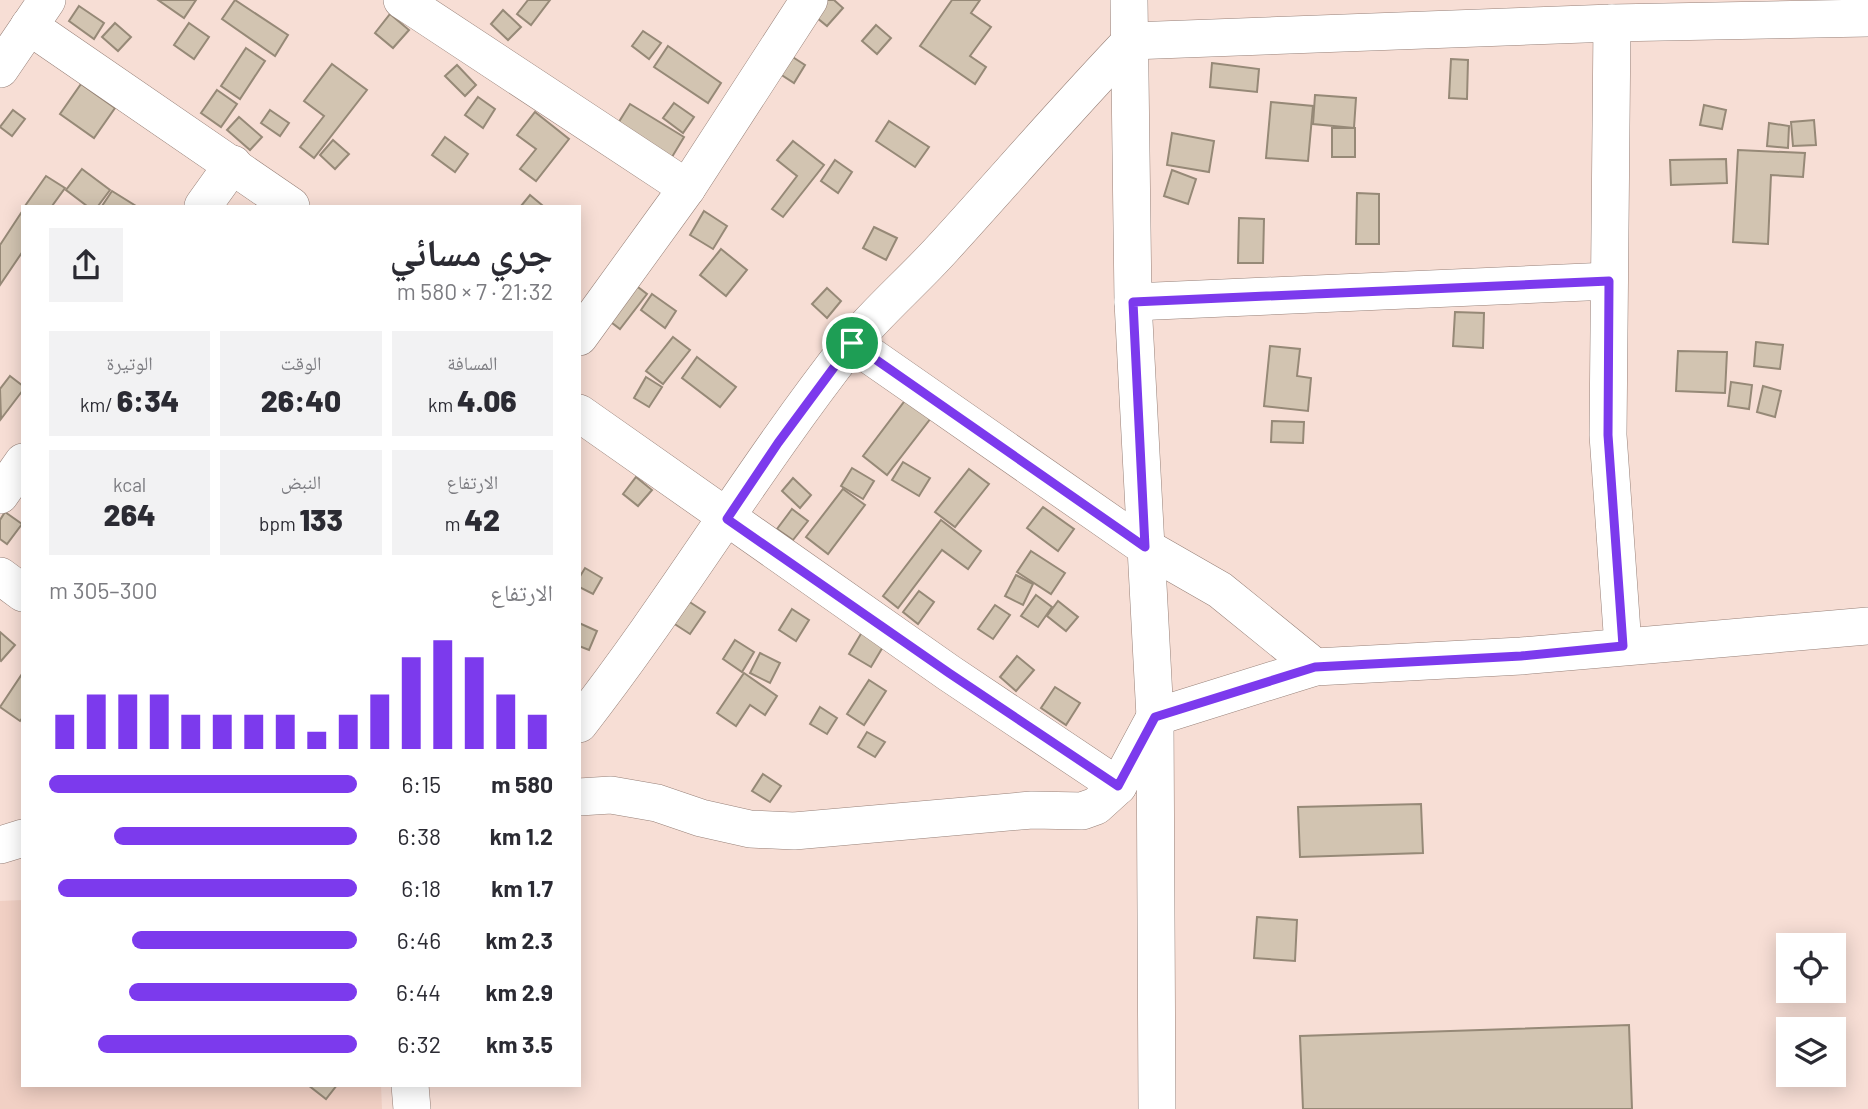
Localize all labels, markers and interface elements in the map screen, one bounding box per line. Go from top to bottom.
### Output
button: share [49,228,123,302]
text: جري مسائي [389,228,553,274]
text: 21:32 · 7 × 580 m [397,277,553,305]
pin [822,313,882,373]
icon: arrive [833,324,871,362]
text: الوتيرة [107,351,153,374]
text: الوقت [281,351,321,374]
text: المسافة [447,351,498,374]
text: 6:34 [117,382,179,418]
text: 26:40 [261,382,341,418]
text: 4.06 [457,382,517,418]
text: /km [80,393,117,416]
text: km [428,393,457,416]
text: النبض [281,470,321,493]
text: الارتفاع [446,470,498,493]
text: kcal [113,473,146,496]
text: 264 [104,496,156,532]
text: 133 [299,501,343,537]
text: 42 [464,501,500,537]
text: bpm [259,512,299,535]
text: m [445,512,464,535]
text: 300–305 m [49,576,158,604]
text: الارتفاع [490,578,553,606]
text: 6:15 [401,770,441,798]
text: 580 m [491,770,553,798]
text: 6:38 [398,822,441,850]
text: 1.2 km [490,822,553,850]
text: 6:18 [401,874,441,902]
text: 1.7 km [491,874,553,902]
text: 6:46 [397,926,441,954]
text: 2.3 km [485,926,553,954]
map controls [1776,933,1846,1087]
button: locate [1776,933,1846,1003]
text: 6:44 [396,978,441,1006]
text: 2.9 km [486,978,553,1006]
button: layers [1776,1017,1846,1087]
text: 6:32 [397,1030,441,1058]
text: 3.5 km [486,1030,553,1058]

